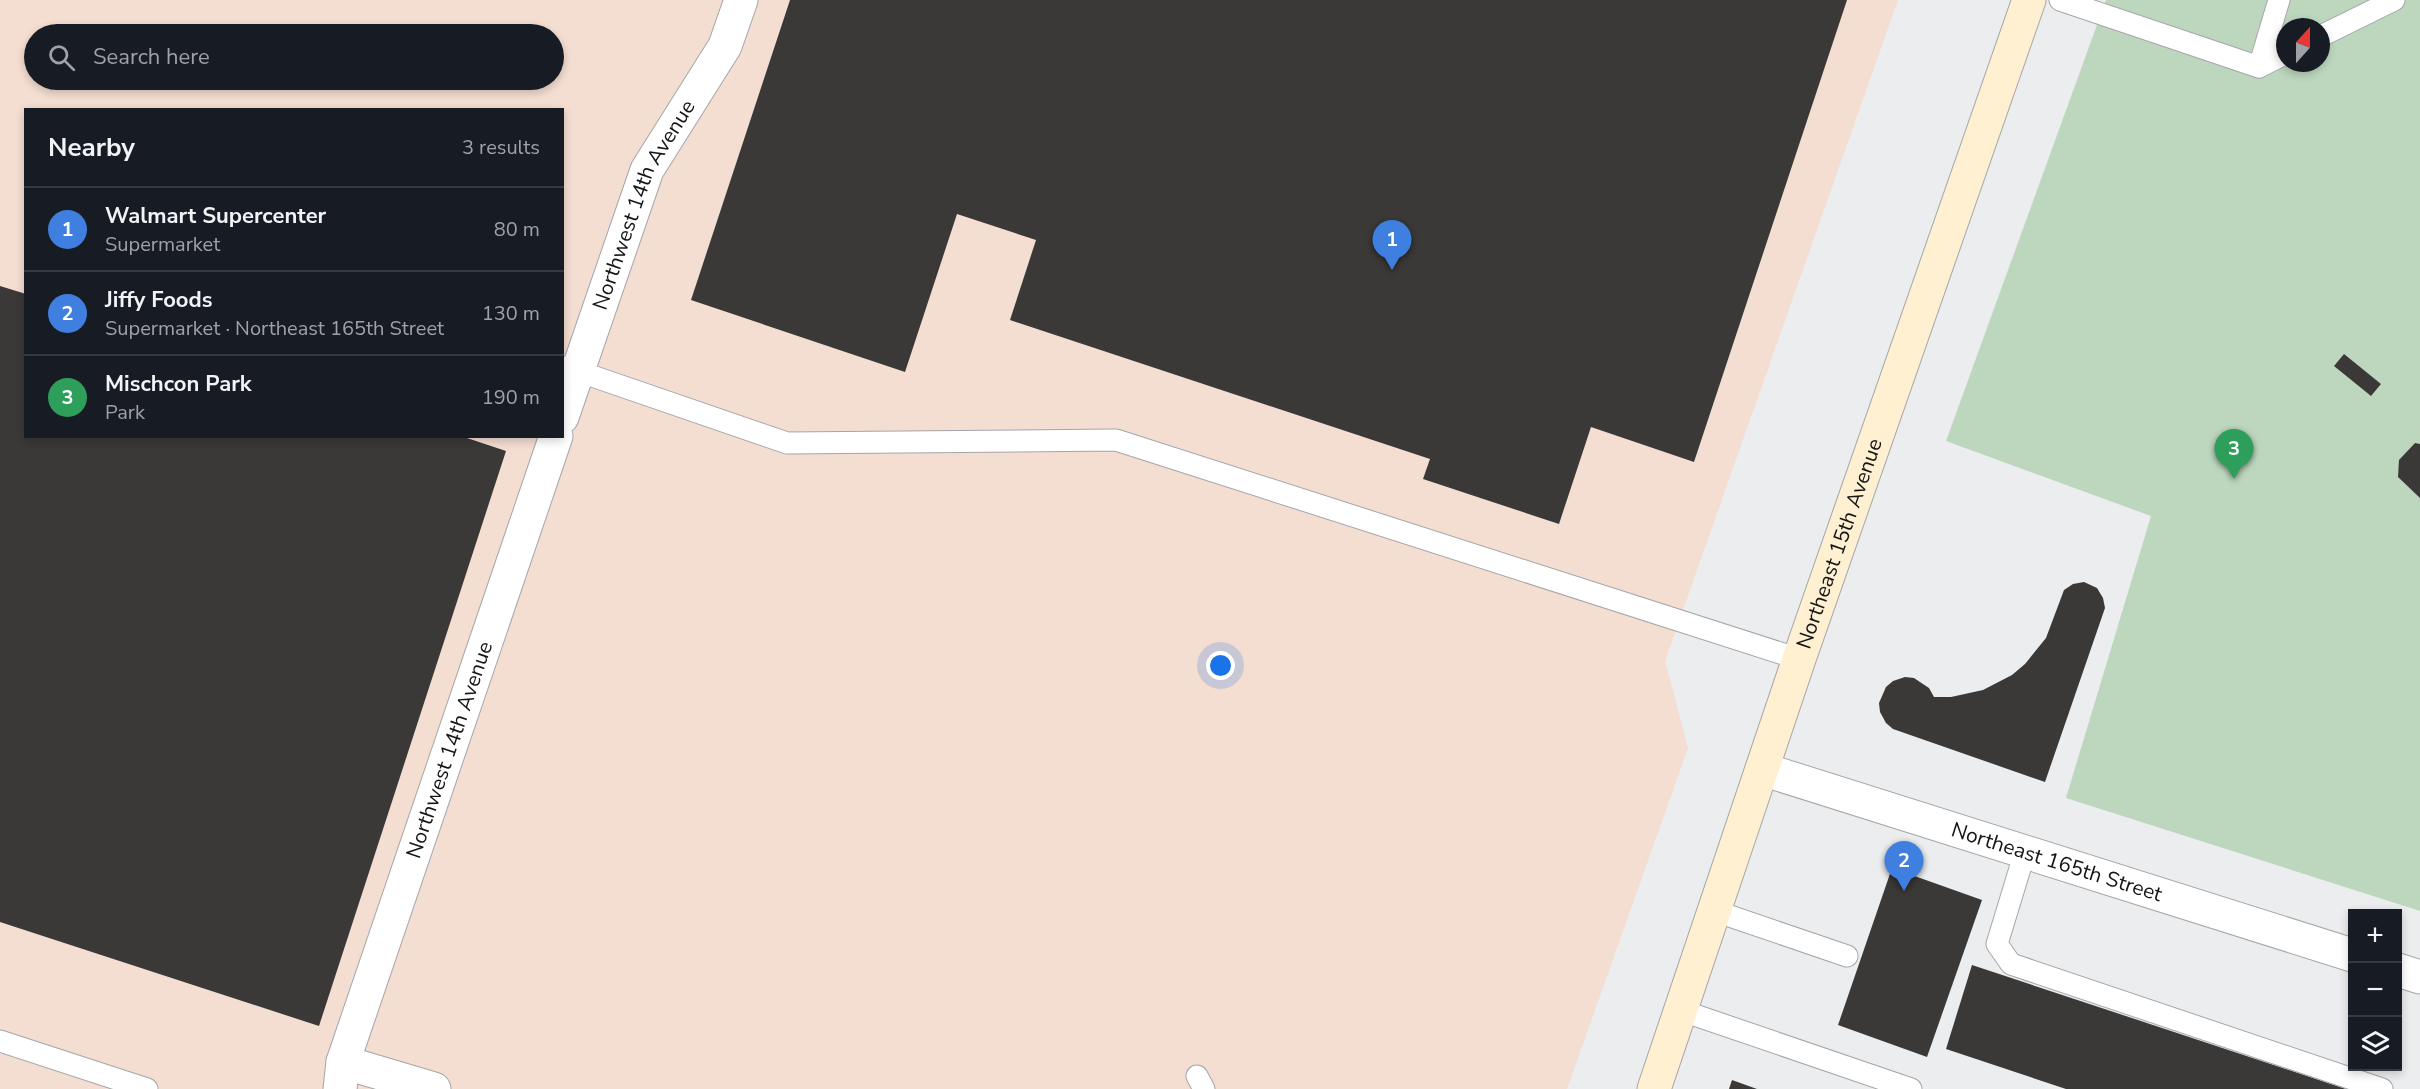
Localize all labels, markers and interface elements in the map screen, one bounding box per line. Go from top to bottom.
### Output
north arrow [2276,18,2330,72]
search box [24,24,564,90]
icon: search [45,41,78,74]
text: Search here [93,42,210,72]
street label: Northwest 14th Avenue [586,94,702,313]
text: Nearby [48,130,135,165]
text: 3 results [462,134,540,161]
text: Walmart Supercenter [105,201,326,231]
text: 1 [62,216,74,243]
text: 80 m [494,216,540,243]
pin: 1 [1372,220,1412,270]
text: Supermarket [105,231,220,258]
text: Jiffy Foods [105,285,212,315]
text: 2 [62,300,74,327]
text: 130 m [482,300,540,327]
text: Supermarket · Northeast 165th Street [105,315,444,342]
text: Mischcon Park [105,369,252,399]
text: 3 [62,384,74,411]
text: 190 m [482,384,540,411]
text: Park [105,399,145,426]
pin: 3 [2214,430,2254,479]
street label: Northeast 15th Avenue [1790,435,1889,653]
street label: Northwest 14th Avenue [399,638,499,862]
your location [1206,651,1235,680]
street label: Northeast 165th Street [1948,816,2166,908]
pin: 2 [1884,842,1924,891]
map controls [2348,909,2402,1071]
button: + [2348,909,2402,963]
button: − [2348,963,2402,1017]
button: layers [2348,1017,2402,1071]

